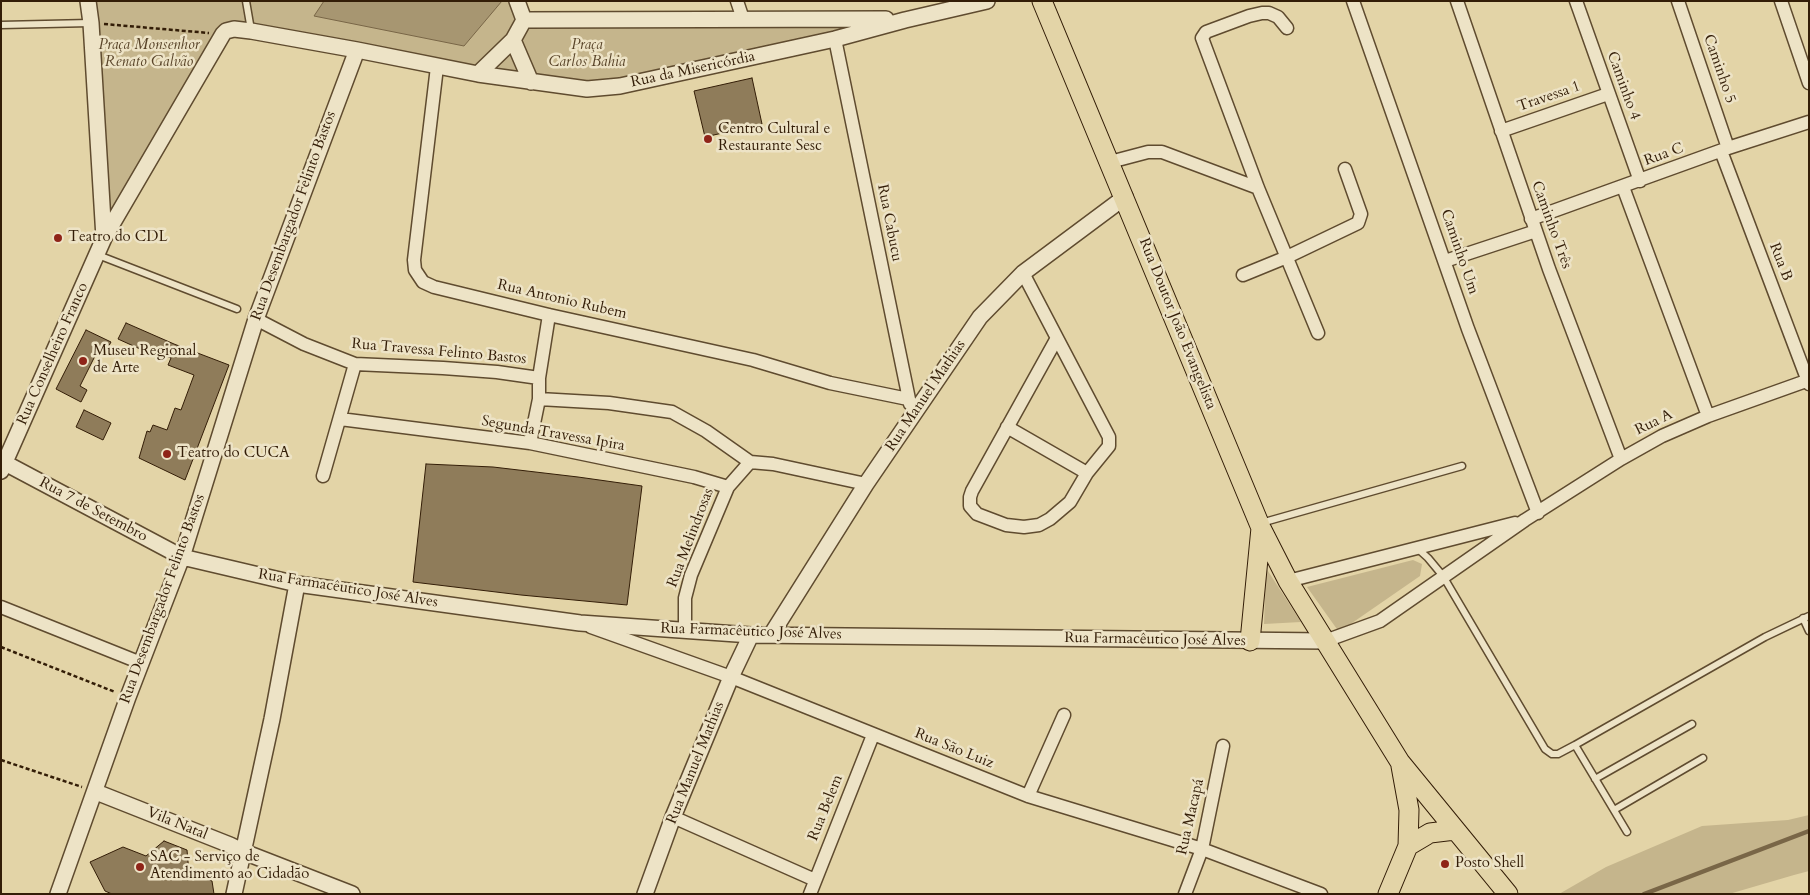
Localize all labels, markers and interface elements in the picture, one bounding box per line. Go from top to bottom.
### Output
street label: Caminho 5 [1699,32,1739,106]
park label: Praça Monsenhor Renato Galvão [98,37,200,72]
park label: Praça Carlos Bahia [548,37,626,72]
street label: Rua da Misericórdia [629,48,757,92]
street label: Caminho 4 [1602,49,1644,123]
street label: Travessa 1 [1515,78,1583,116]
street label: Rua Desembargador Felinto Bastos [248,109,340,323]
place label: Centro Cultural e Restaurante Sesc [718,121,830,156]
marker: Centro Cultural e Restaurante Sesc [702,133,714,145]
street label: Rua C [1642,140,1686,170]
street label: Caminho Três [1527,179,1575,271]
street label: Rua Cabucu [873,183,905,263]
street label: Caminho Um [1436,207,1482,297]
place label: Teatro do CDL [68,229,167,247]
marker: Teatro do CDL [52,232,64,244]
street label: Rua Doutor João Evangelista [1134,236,1220,412]
street label: Rua B [1765,240,1795,284]
street label: Rua Antonio Rubem [496,276,628,324]
street label: Rua Conselheiro Franco [14,280,92,428]
street label: Rua Travessa Felinto Bastos [351,335,527,369]
street label: Rua Manuel Mathias [882,337,970,455]
place label: Museu Regional de Arte [93,343,196,378]
marker: Museu Regional de Arte [77,355,89,367]
street label: Rua A [1632,406,1676,440]
street label: Segunda Travessa Ipira [480,413,626,455]
place label: Teatro do CUCA [177,445,290,463]
marker: Teatro do CUCA [161,448,173,460]
street label: Rua 7 de Setembro [36,474,150,546]
street label: Rua Melindrosas [664,486,718,590]
street label: Rua Desembargador Felinto Bastos [117,492,209,706]
street label: Rua Farmacêutico José Alves [257,566,439,612]
street label: Rua Farmacêutico José Alves [660,620,842,644]
street label: Rua Farmacêutico José Alves [1064,629,1246,651]
street label: Rua Manuel Mathias [663,699,729,827]
street label: Rua São Luiz [912,725,996,773]
street label: Rua Belem [805,772,847,844]
street label: Rua Macapá [1174,777,1208,857]
street label: Vila Natal [144,804,210,844]
place label: SAC - Serviço de Atendimento ao Cidadão [150,849,309,884]
place label: Posto Shell [1455,855,1524,873]
marker: Posto Shell [1439,858,1451,870]
marker: SAC - Serviço de Atendimento ao Cidadão [134,861,146,873]

